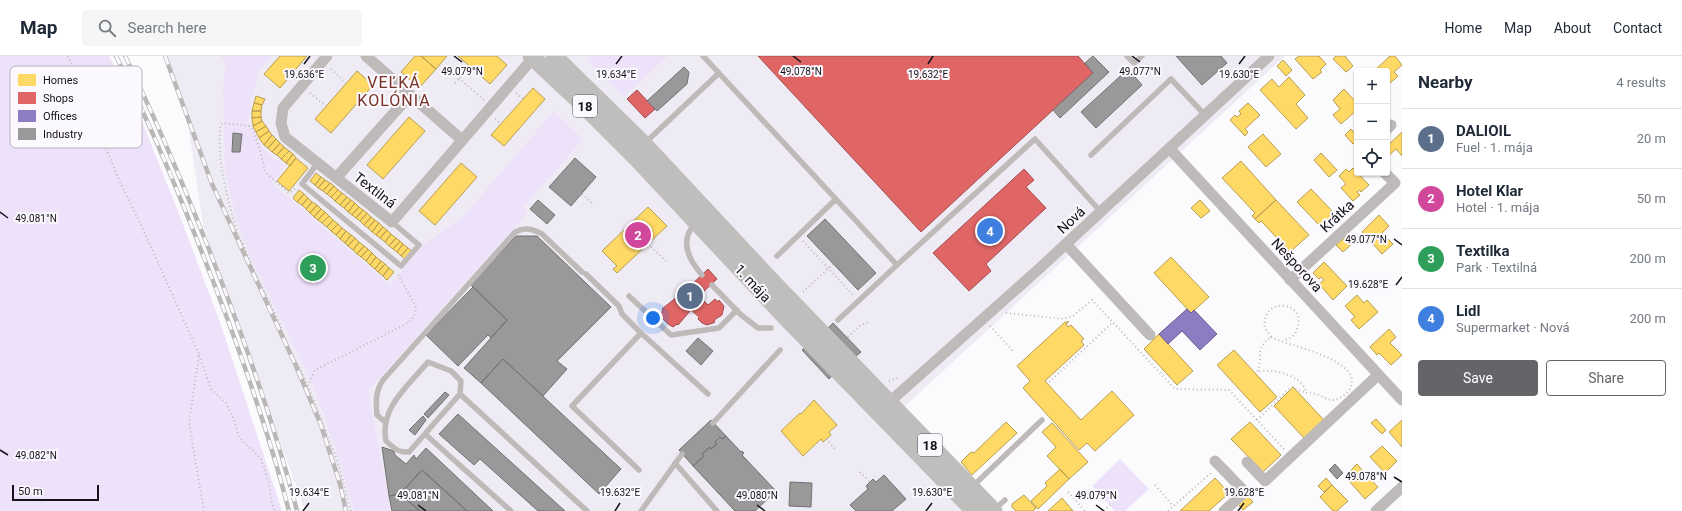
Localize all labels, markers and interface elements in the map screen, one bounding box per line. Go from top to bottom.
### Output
search box [82,10,362,46]
text: Map [20,16,58,39]
icon: search [96,17,118,39]
text: Search here [128,19,206,37]
text: Home [1444,20,1482,36]
text: Map [1504,20,1532,36]
text: About [1554,20,1591,36]
text: Contact [1613,20,1662,36]
legend [10,66,142,148]
text: 49.079°N [441,66,483,77]
text: 49.078°N [780,66,822,77]
text: 49.077°N [1119,66,1161,77]
map controls [1354,68,1390,176]
button: + [1354,68,1390,104]
text: 19.636°E [284,69,324,80]
text: 19.634°E [596,69,636,80]
text: 19.632°E [908,69,948,80]
text: 19.630°E [1219,69,1259,80]
text: Nearby [1418,72,1473,92]
district label: VEĽKÁ KOLÓNIA [357,73,431,110]
text: Homes [43,74,79,87]
text: 4 results [1616,75,1666,90]
text: Shops [43,92,74,105]
road number: 18 [573,95,597,117]
button: − [1354,104,1390,140]
text: Offices [43,110,78,123]
text: DALIOIL [1456,122,1511,140]
text: Industry [43,128,83,141]
text: 1 [1427,131,1435,146]
text: 20 m [1637,131,1666,146]
button: locate [1354,140,1390,176]
text: Fuel · 1. mája [1456,140,1533,155]
street label: Textilná [351,169,399,211]
text: Hotel Klar [1456,182,1523,200]
text: 2 [1427,191,1435,206]
text: 50 m [1637,191,1666,206]
street label: Krátka [1317,196,1357,236]
text: Hotel · 1. mája [1456,200,1539,215]
street label: Nová [1054,203,1088,237]
text: 49.081°N [15,213,57,224]
pin: 4 [977,216,1003,246]
pin: 2 [625,220,651,250]
text: 49.077°N [1345,234,1387,245]
street label: Nešporova [1268,235,1326,295]
text: Textilka [1456,242,1509,260]
text: 3 [1427,251,1435,266]
text: 200 m [1629,251,1666,266]
pin: 3 [300,253,326,283]
text: Park · Textilná [1456,260,1537,275]
street label: 1. mája [732,261,774,305]
text: 19.628°E [1348,279,1388,290]
pin: 1 [677,281,703,311]
text: Lidl [1456,302,1481,320]
your location [643,308,663,328]
text: 4 [1427,311,1435,326]
text: 200 m [1629,311,1666,326]
text: Supermarket · Nová [1456,320,1570,335]
button: Save [1418,360,1538,396]
button: Share [1546,360,1666,396]
road number: 18 [918,434,942,456]
text: 49.082°N [15,450,57,461]
text: 49.078°N [1345,471,1387,482]
scale bar [12,483,99,502]
text: 50 m [18,485,43,498]
text: 19.634°E [289,487,329,498]
text: 19.632°E [600,487,640,498]
text: 19.630°E [912,487,952,498]
text: 19.628°E [1224,487,1264,498]
text: 49.081°N [397,490,439,501]
text: 49.080°N [736,490,778,501]
text: 49.079°N [1075,490,1117,501]

